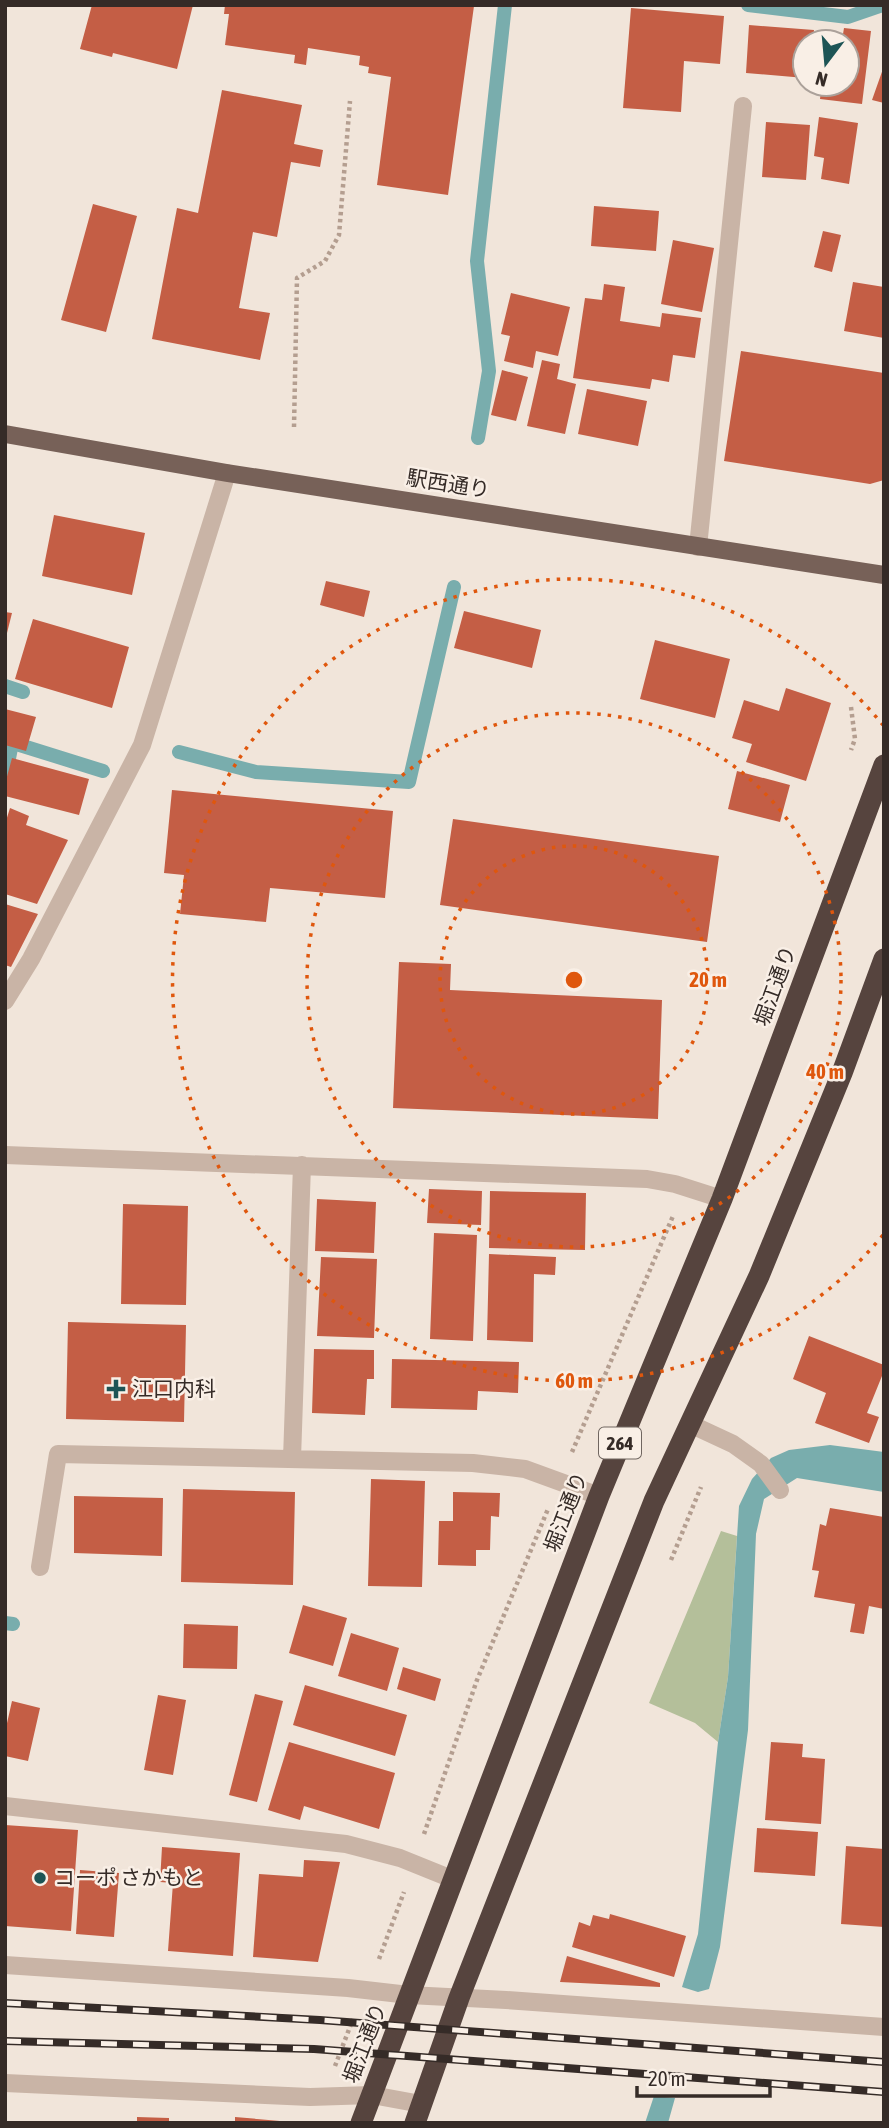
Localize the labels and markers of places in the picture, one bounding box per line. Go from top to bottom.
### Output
centre of rings [562,968,586,992]
place label: 江口内科 [132,1376,216,1400]
marker: 江口内科 [106,1379,126,1399]
place label: コーポ さかもと [54,1865,203,1889]
marker: コーポ さかもと [32,1870,48,1886]

